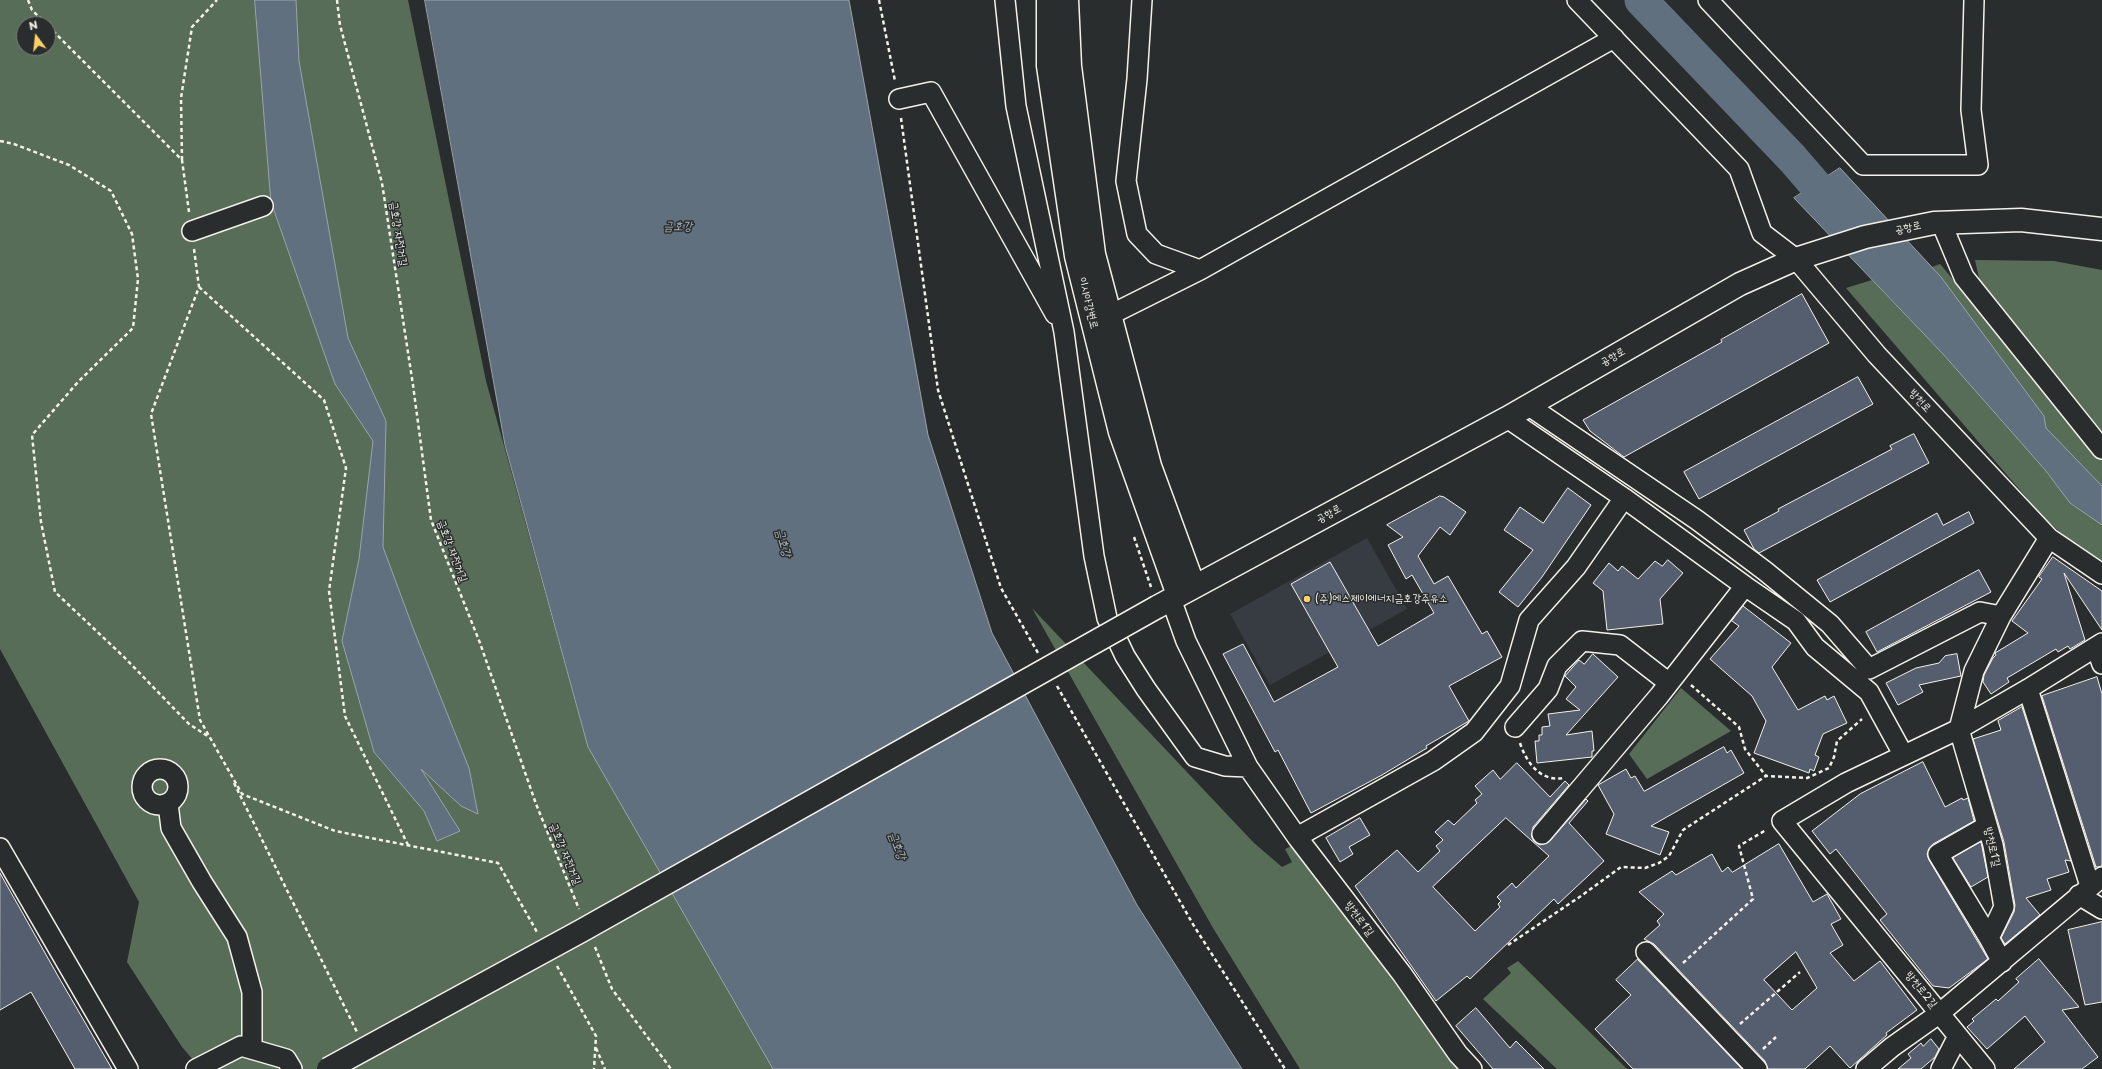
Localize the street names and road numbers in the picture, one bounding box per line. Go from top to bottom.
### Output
street label: 금호강 자전거길 [386,201,410,267]
street label: 공항로 [1894,219,1922,237]
street label: 이시아강변로 [1075,276,1101,330]
street label: 공항로 [1598,345,1628,369]
street label: 방천로 [1906,387,1934,415]
street label: 공항로 [1314,502,1344,526]
street label: 금호강 자전거길 [434,518,470,584]
street label: 금호강 자전거길 [546,821,584,887]
street label: 방천로1길 [1981,826,2003,868]
street label: 방천로1길 [1342,899,1376,939]
street label: 방천로2길 [1902,969,1940,1011]

